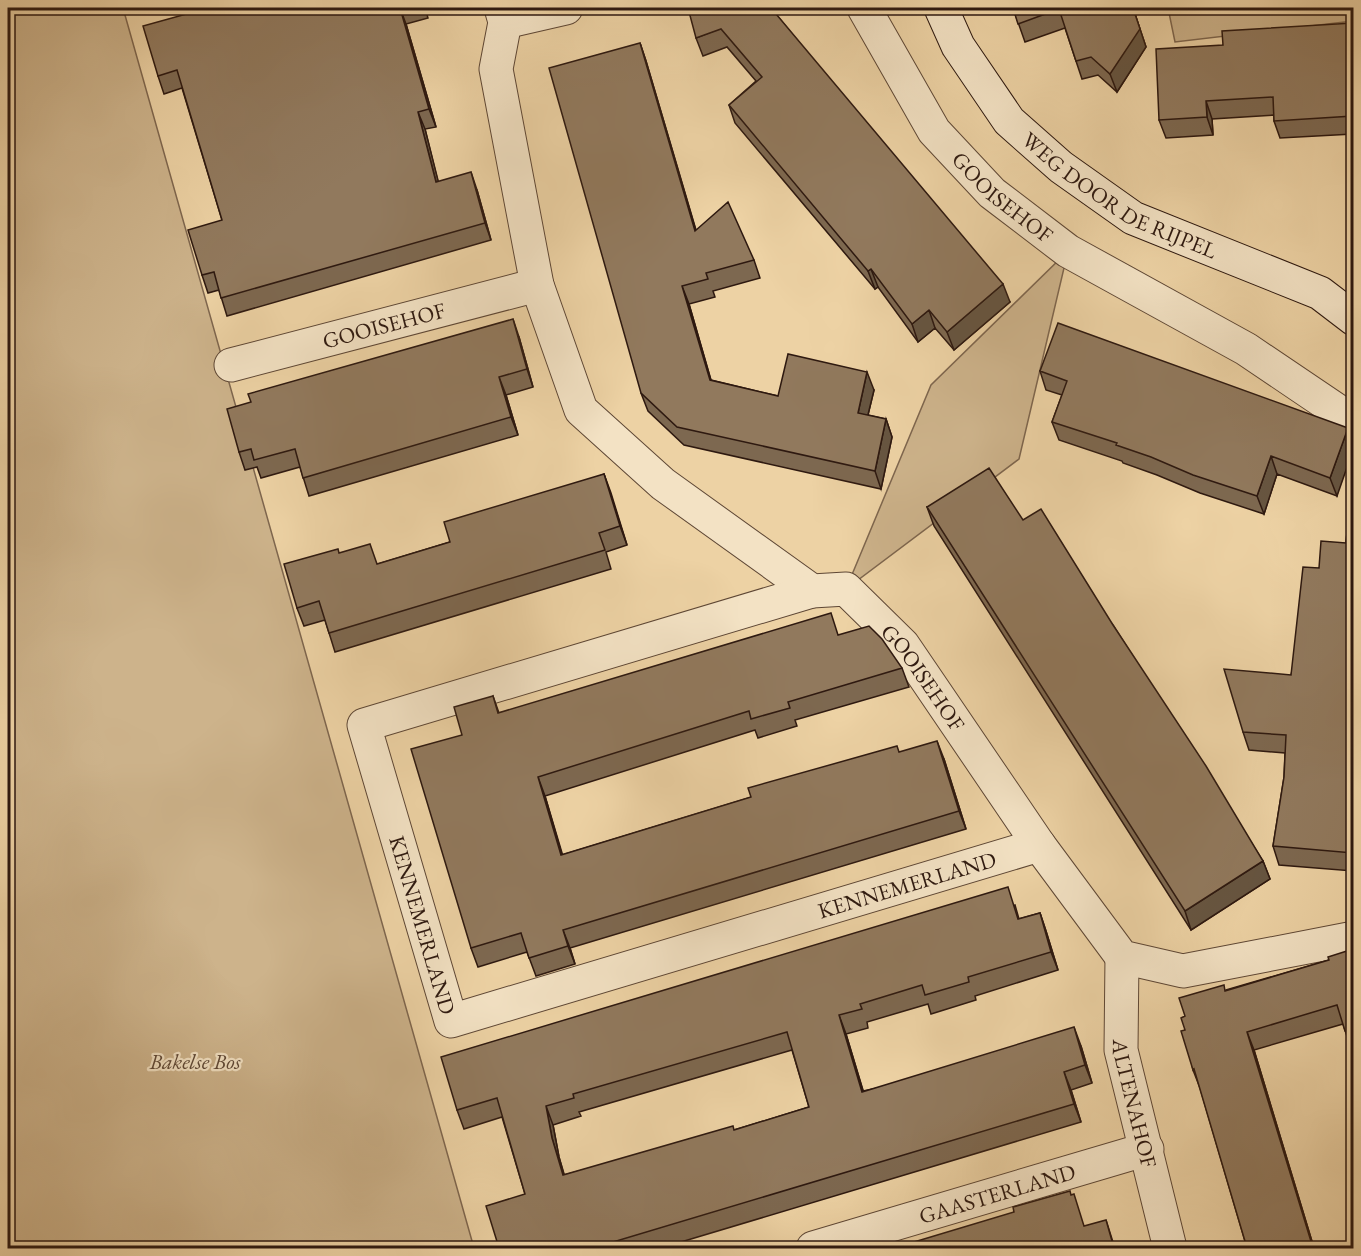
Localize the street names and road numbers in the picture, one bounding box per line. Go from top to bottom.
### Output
street label: WEG DOOR DE RIJPEL [1016,125,1222,265]
street label: GOOISEHOF [946,145,1059,249]
street label: GOOISEHOF [319,295,448,355]
street label: GOOISEHOF [875,617,972,736]
street label: KENNEMERLAND [383,832,463,1018]
street label: KENNEMERLAND [814,844,1000,925]
street label: ALTENAHOF [1106,1038,1164,1171]
street label: GAASTERLAND [915,1157,1079,1230]

